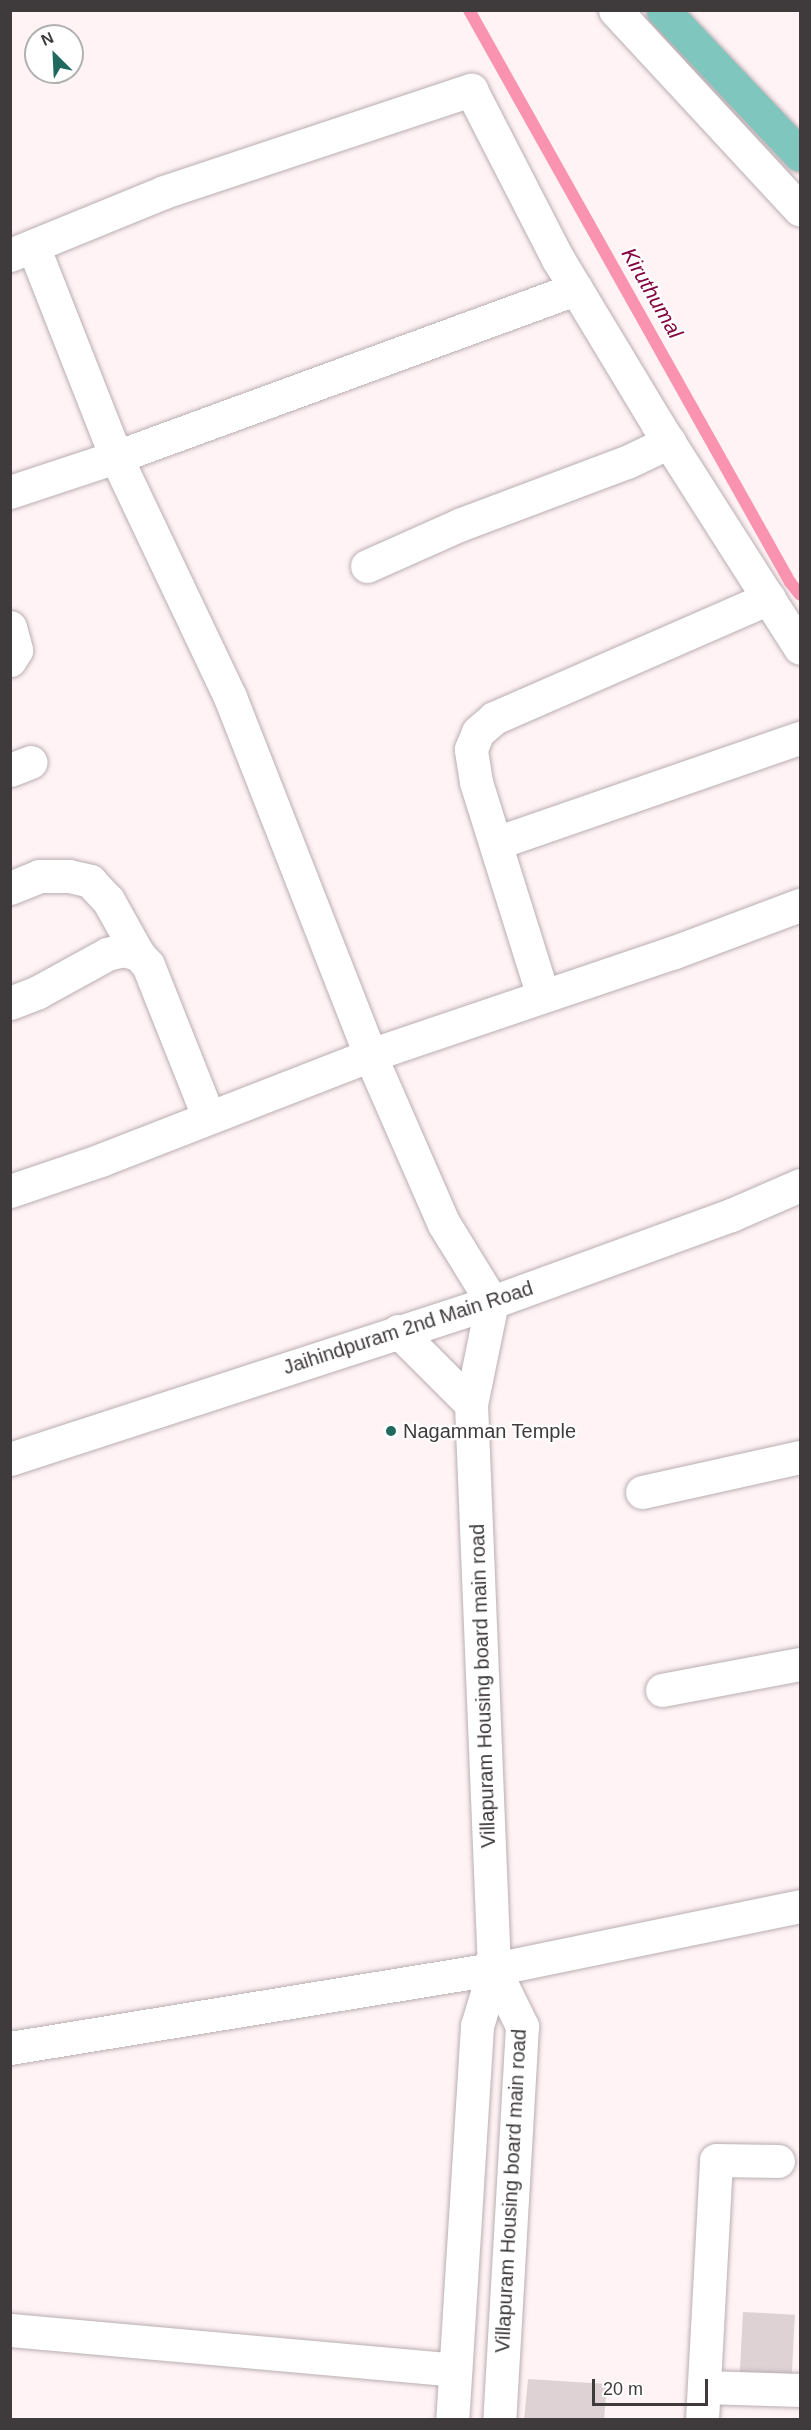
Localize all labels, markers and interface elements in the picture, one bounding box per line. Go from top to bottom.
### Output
north arrow [24,24,84,84]
text: N [39,29,56,49]
water label: Kiruthumal [616,243,688,343]
street label: Jaihindpuram 2nd Main Road [280,1276,536,1380]
place label: Nagamman Temple [403,1419,576,1443]
marker: Nagamman Temple [384,1424,398,1438]
street label: Villapuram Housing board main road [465,1524,501,1848]
street label: Villapuram Housing board main road [491,2028,531,2354]
scale bar [595,2367,710,2405]
text: 20 m [603,2379,643,2399]

